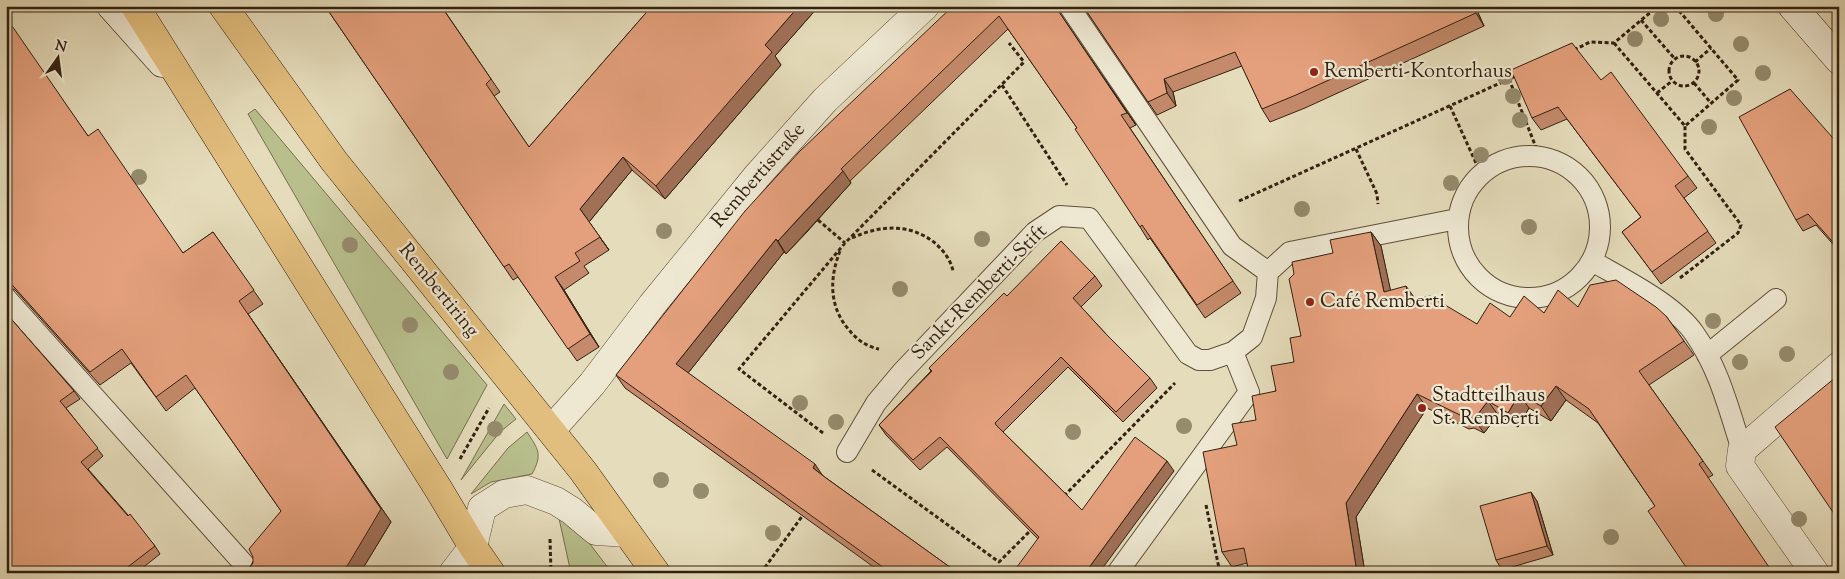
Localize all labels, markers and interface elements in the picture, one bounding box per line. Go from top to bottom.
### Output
north arrow [32,32,82,82]
text: N [53,36,69,58]
place label: Remberti-Kontorhaus [1324,58,1512,87]
marker: Remberti-Kontorhaus [1308,66,1320,78]
street label: Rembertistraße [705,117,813,235]
street label: Sankt-Remberti-Stift [905,218,1055,368]
street label: Rembertiring [391,238,485,345]
place label: Café Remberti [1320,288,1445,317]
marker: Café Remberti [1304,296,1316,308]
place label: Stadtteilhaus St. Remberti [1432,382,1545,434]
marker: Stadtteilhaus St. Remberti [1416,402,1428,414]

